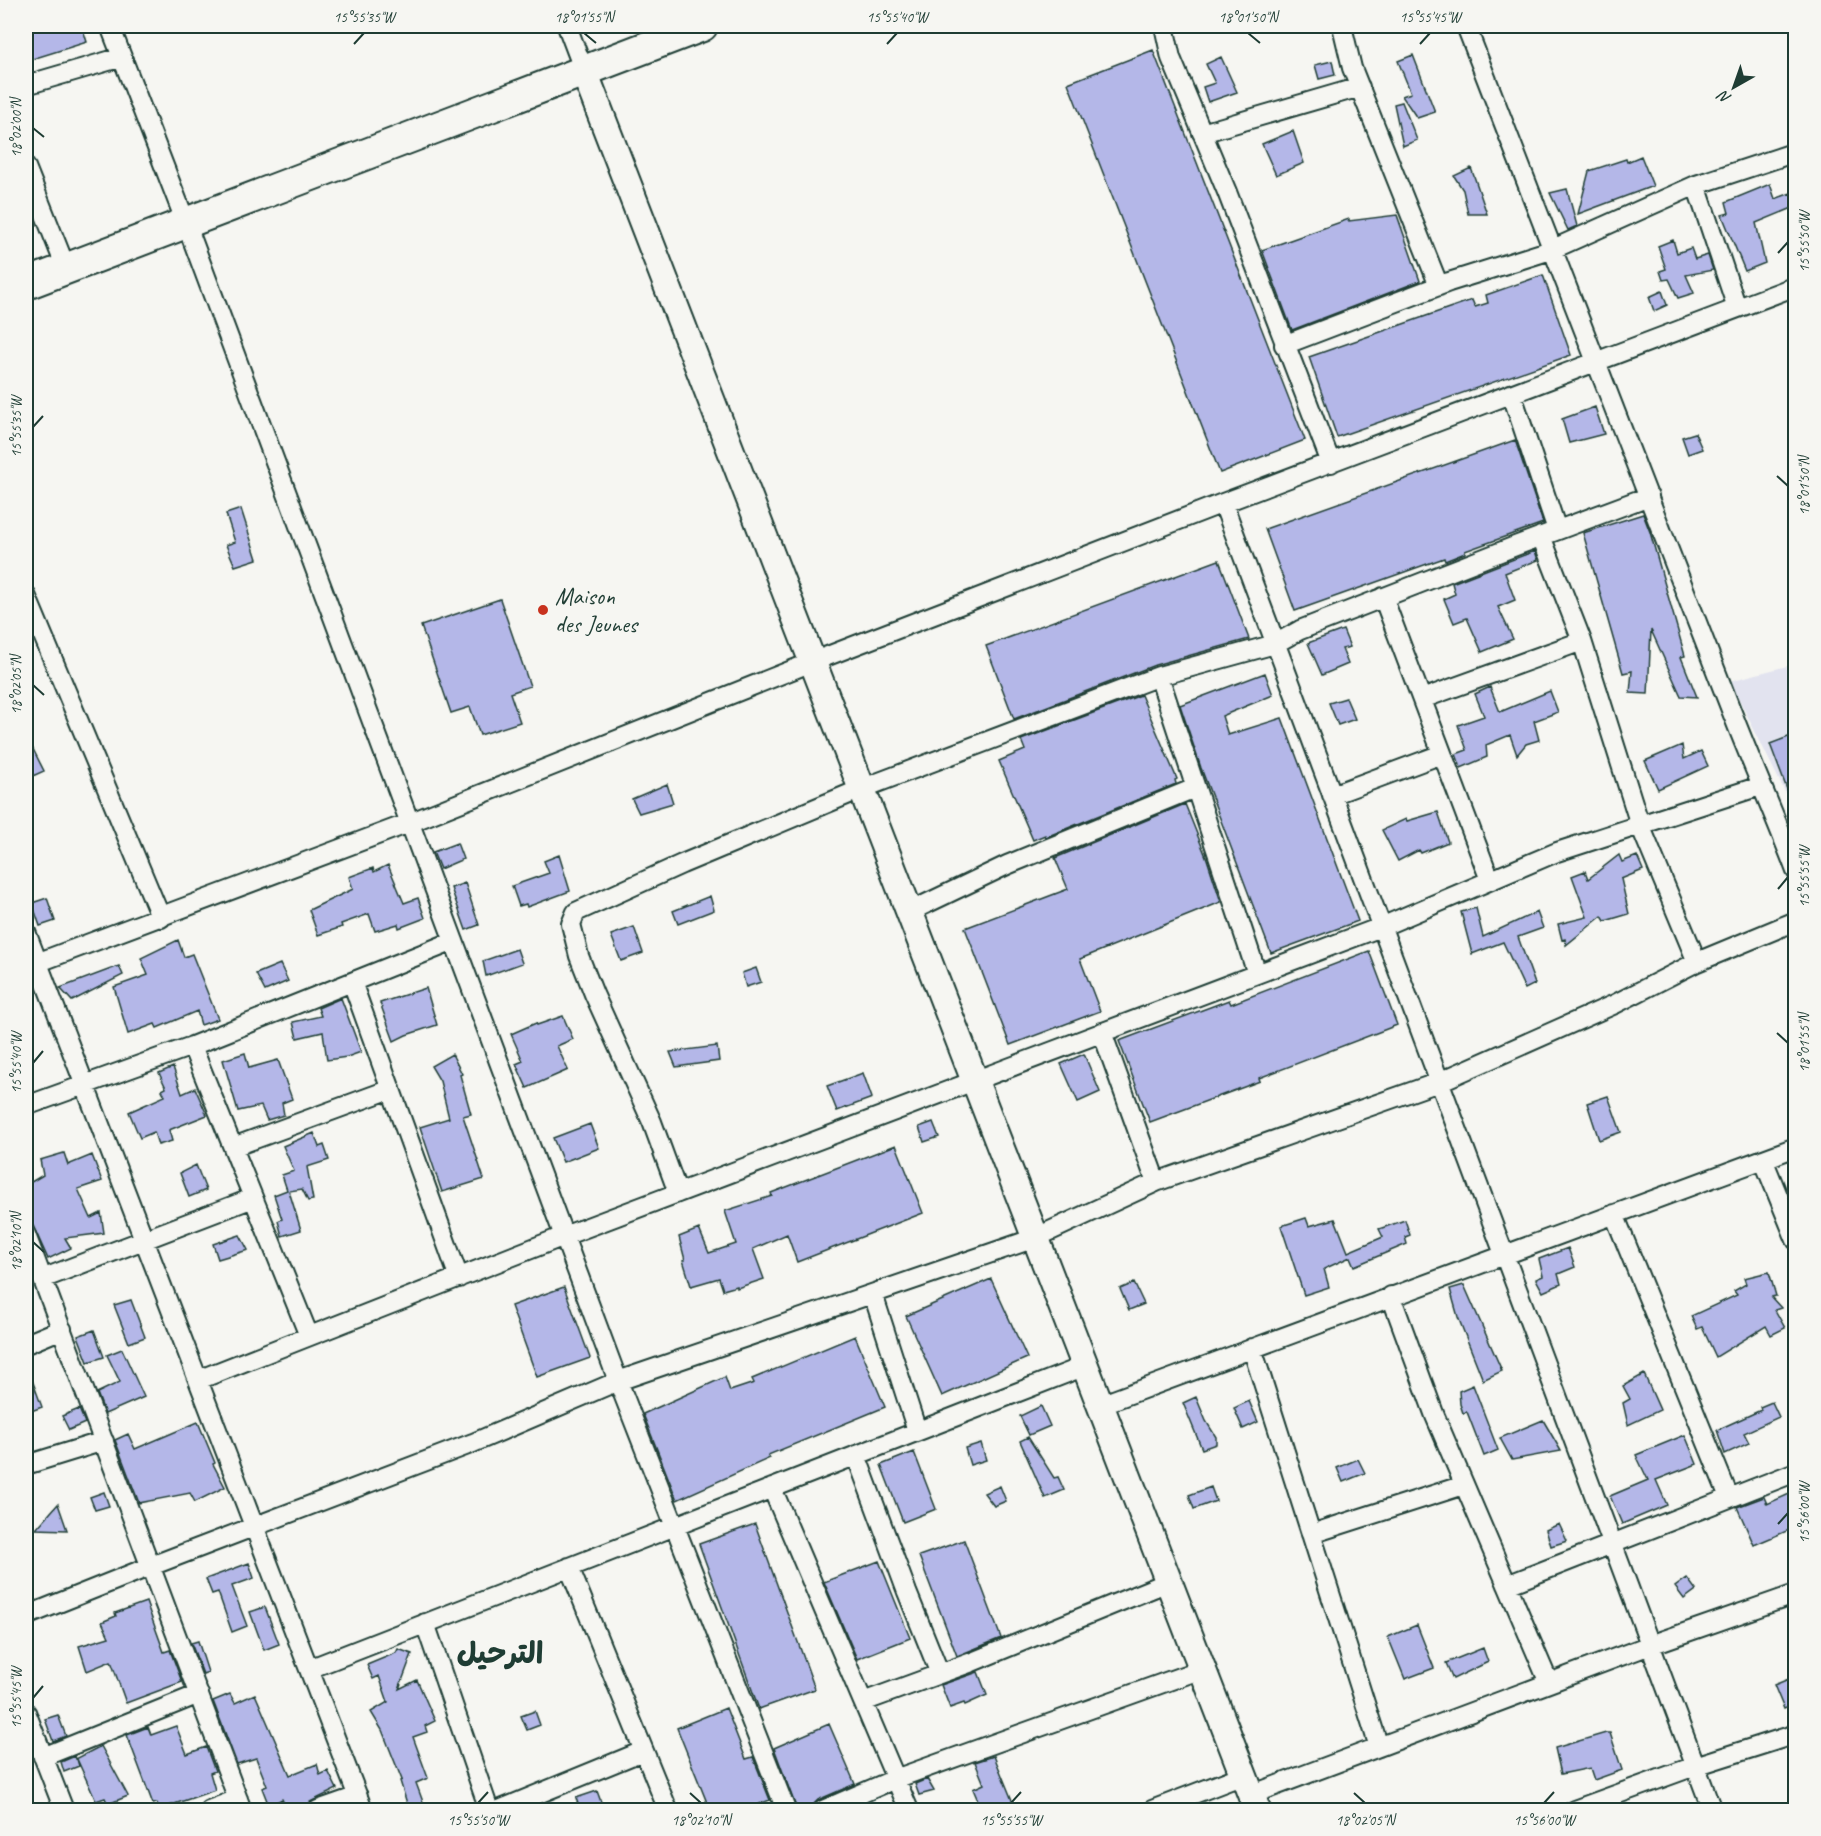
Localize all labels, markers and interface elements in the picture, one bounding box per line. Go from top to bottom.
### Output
text: 15°55'35"W [334,8,398,27]
text: 18°01'55"N [554,8,617,27]
text: 15°55'40"W [867,8,931,27]
text: 18°01'50"N [1218,8,1281,27]
text: 15°55'45"W [1400,8,1464,27]
north arrow [1704,57,1764,117]
text: N [1712,85,1735,109]
text: 18°02'00"N [7,95,26,158]
text: 15°55'50"W [1795,208,1814,272]
text: 15°55'35"W [7,393,26,457]
text: 18°01'50"N [1795,453,1814,516]
place label: Maison des Jeunes [555,581,640,639]
marker: Maison des Jeunes [536,603,550,617]
text: 18°02'05"N [7,652,26,715]
text: 15°55'55"W [1795,843,1814,907]
text: 18°01'55"N [1795,1010,1814,1073]
text: 15°55'40"W [7,1029,26,1093]
text: 18°02'10"N [7,1209,26,1272]
text: 15°56'00"W [1795,1479,1814,1543]
district label: الترحيل [457,1634,543,1672]
text: 15°55'45"W [7,1664,26,1728]
text: 15°55'50"W [448,1811,512,1830]
text: 18°02'10"N [671,1811,734,1830]
text: 15°55'55"W [981,1811,1045,1830]
text: 18°02'05"N [1335,1811,1398,1830]
text: 15°56'00"W [1514,1811,1578,1830]

